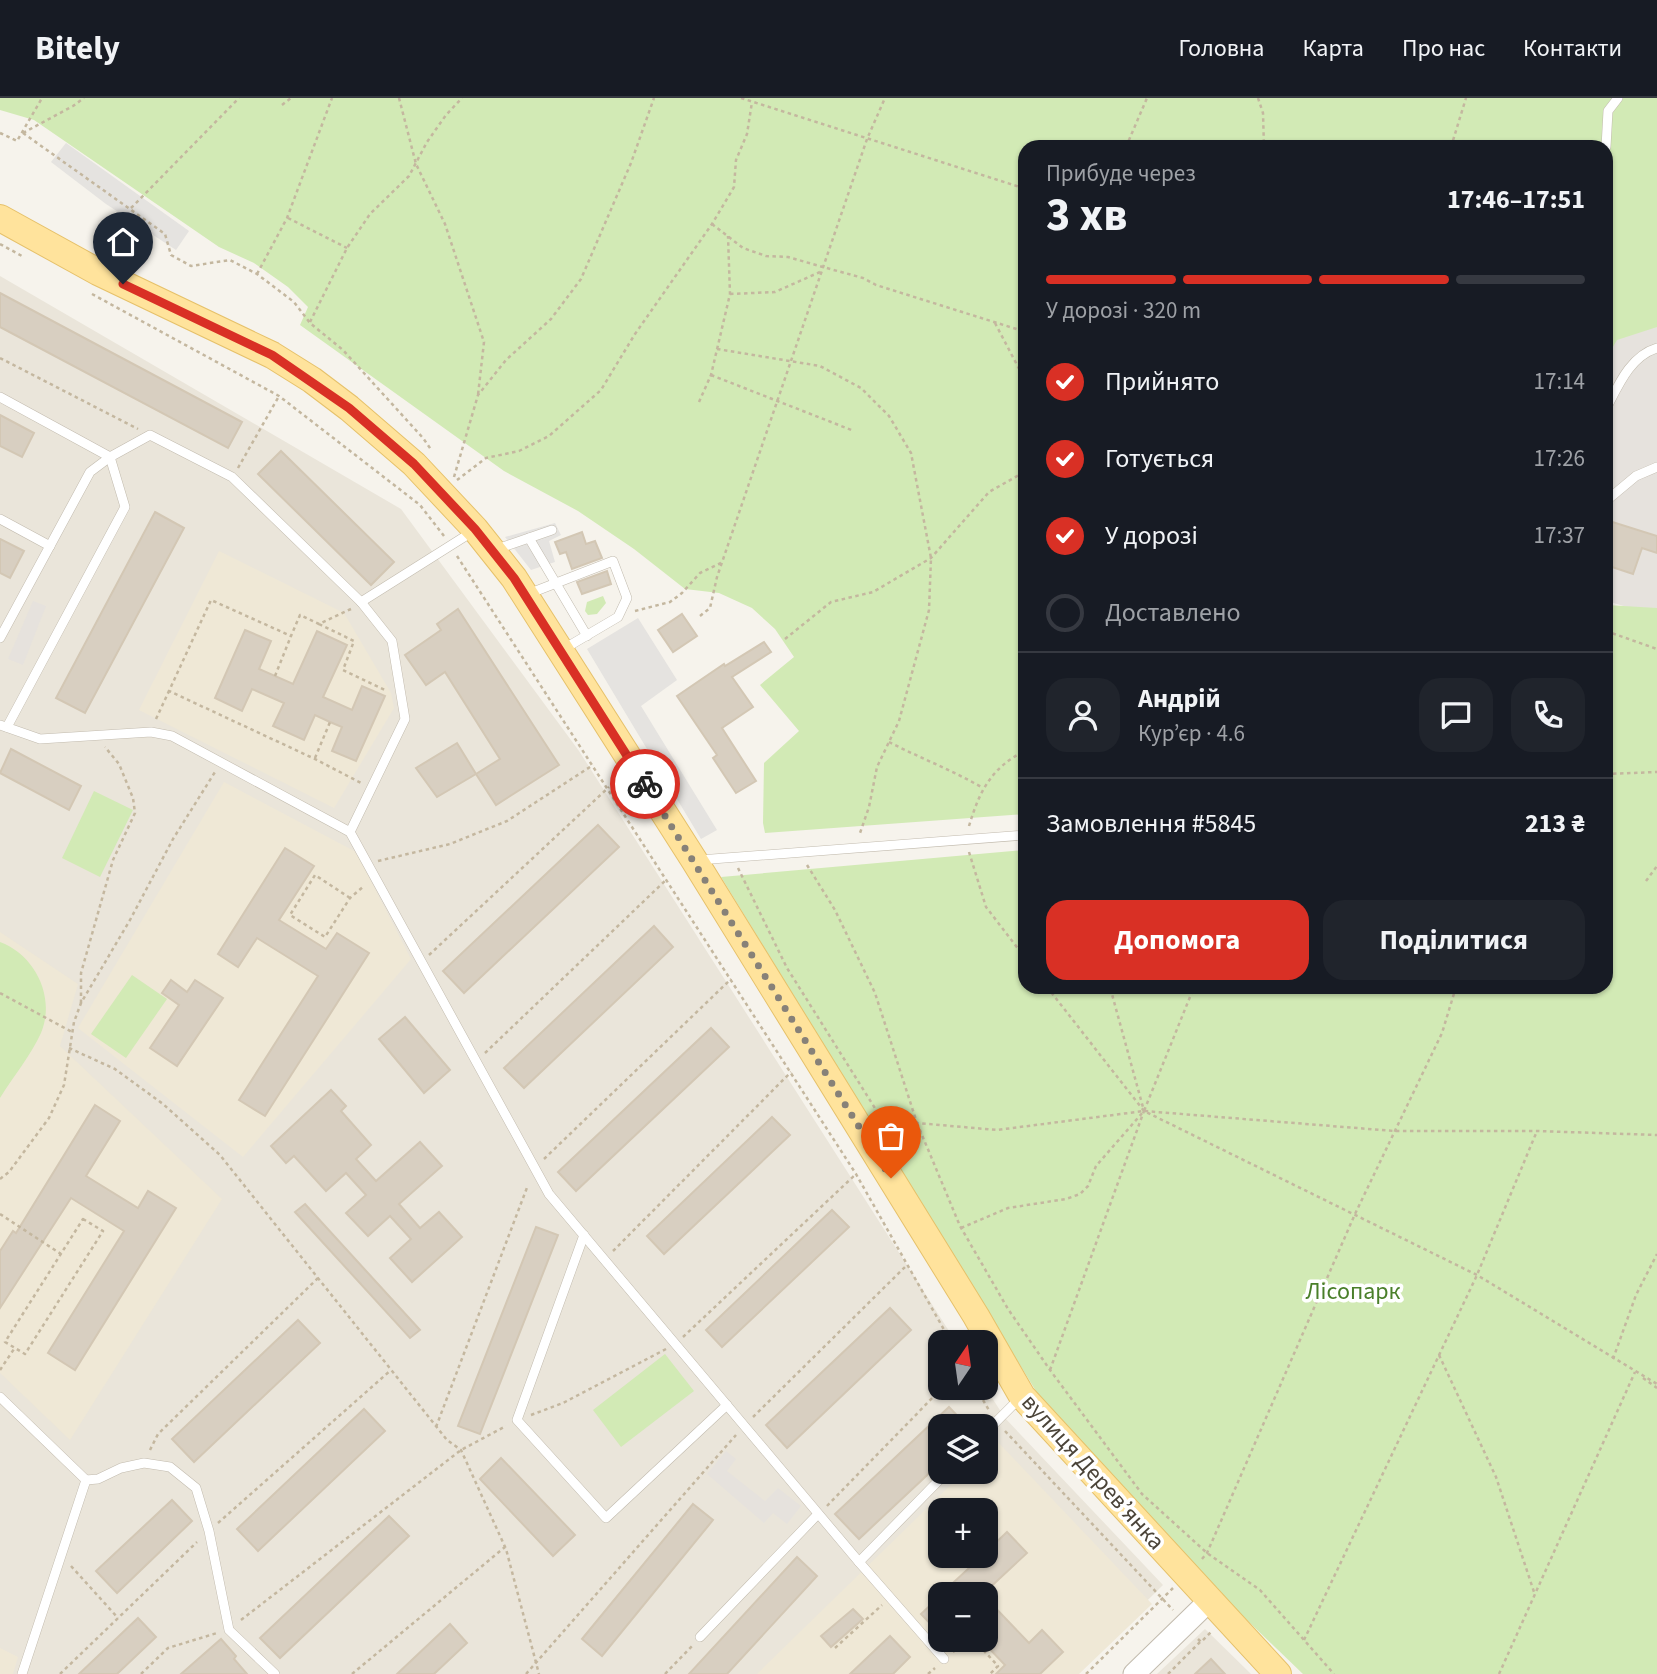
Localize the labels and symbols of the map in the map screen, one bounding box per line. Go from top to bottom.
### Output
pin [93,212,153,284]
courier [610,749,680,819]
pin [861,1106,921,1178]
park label: Лісопарк [1305,1274,1401,1309]
north arrow [928,1330,998,1400]
street label: вулиця Дерев’янка [1013,1386,1173,1558]

